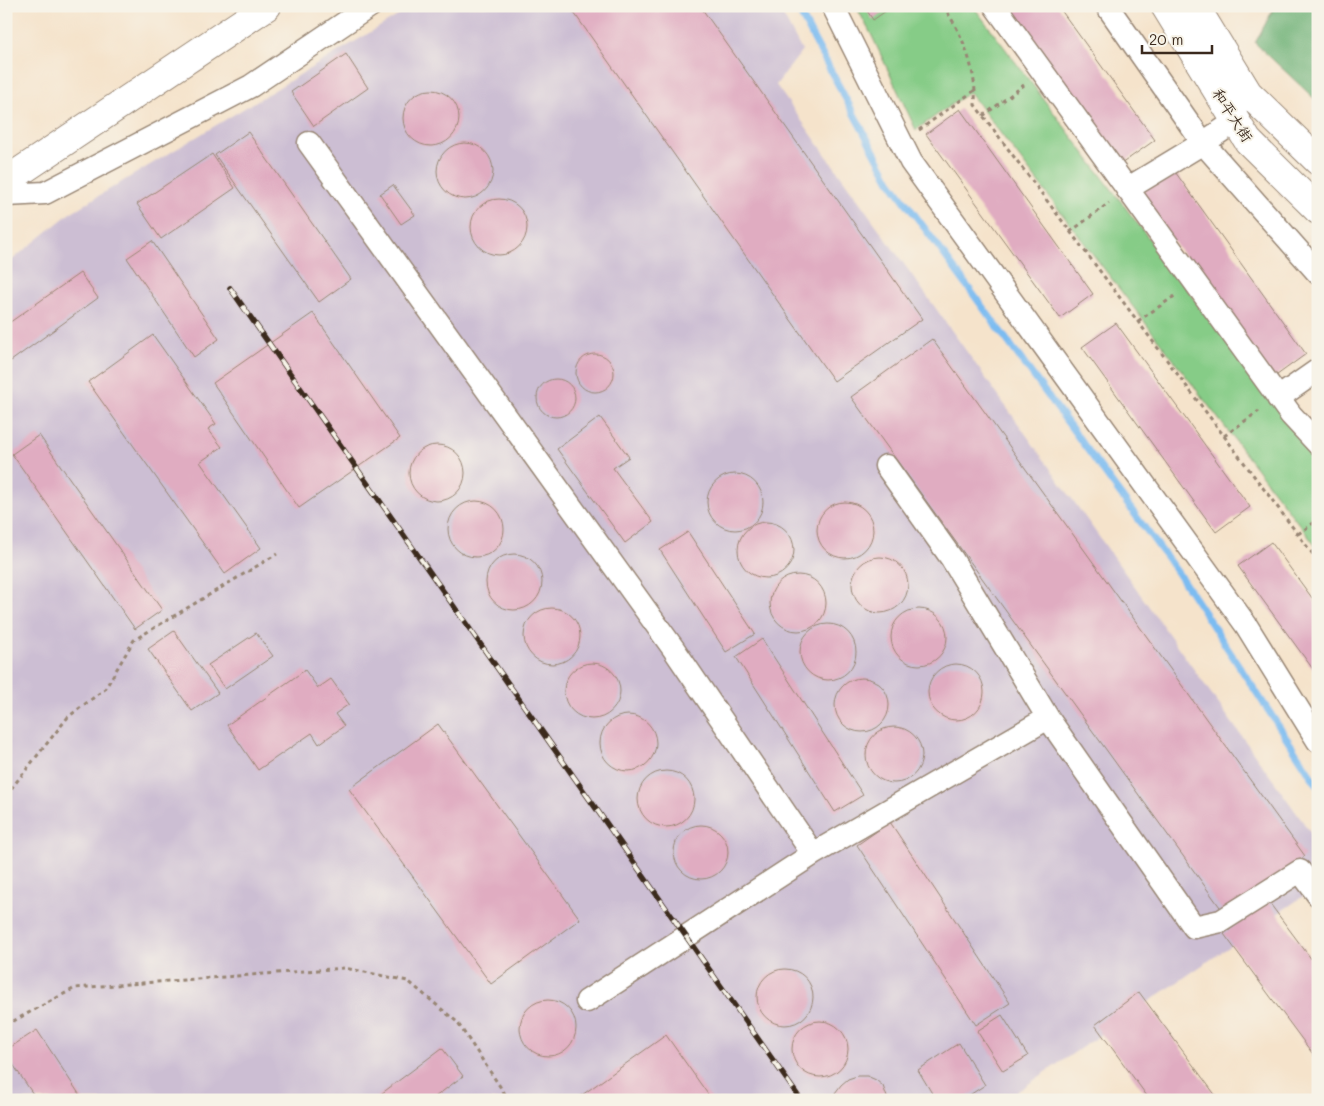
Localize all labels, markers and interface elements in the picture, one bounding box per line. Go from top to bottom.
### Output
scale bar [1142,22,1212,54]
text: 20 m [1149,29,1183,49]
street label: 和平大街 [1208,84,1258,146]

